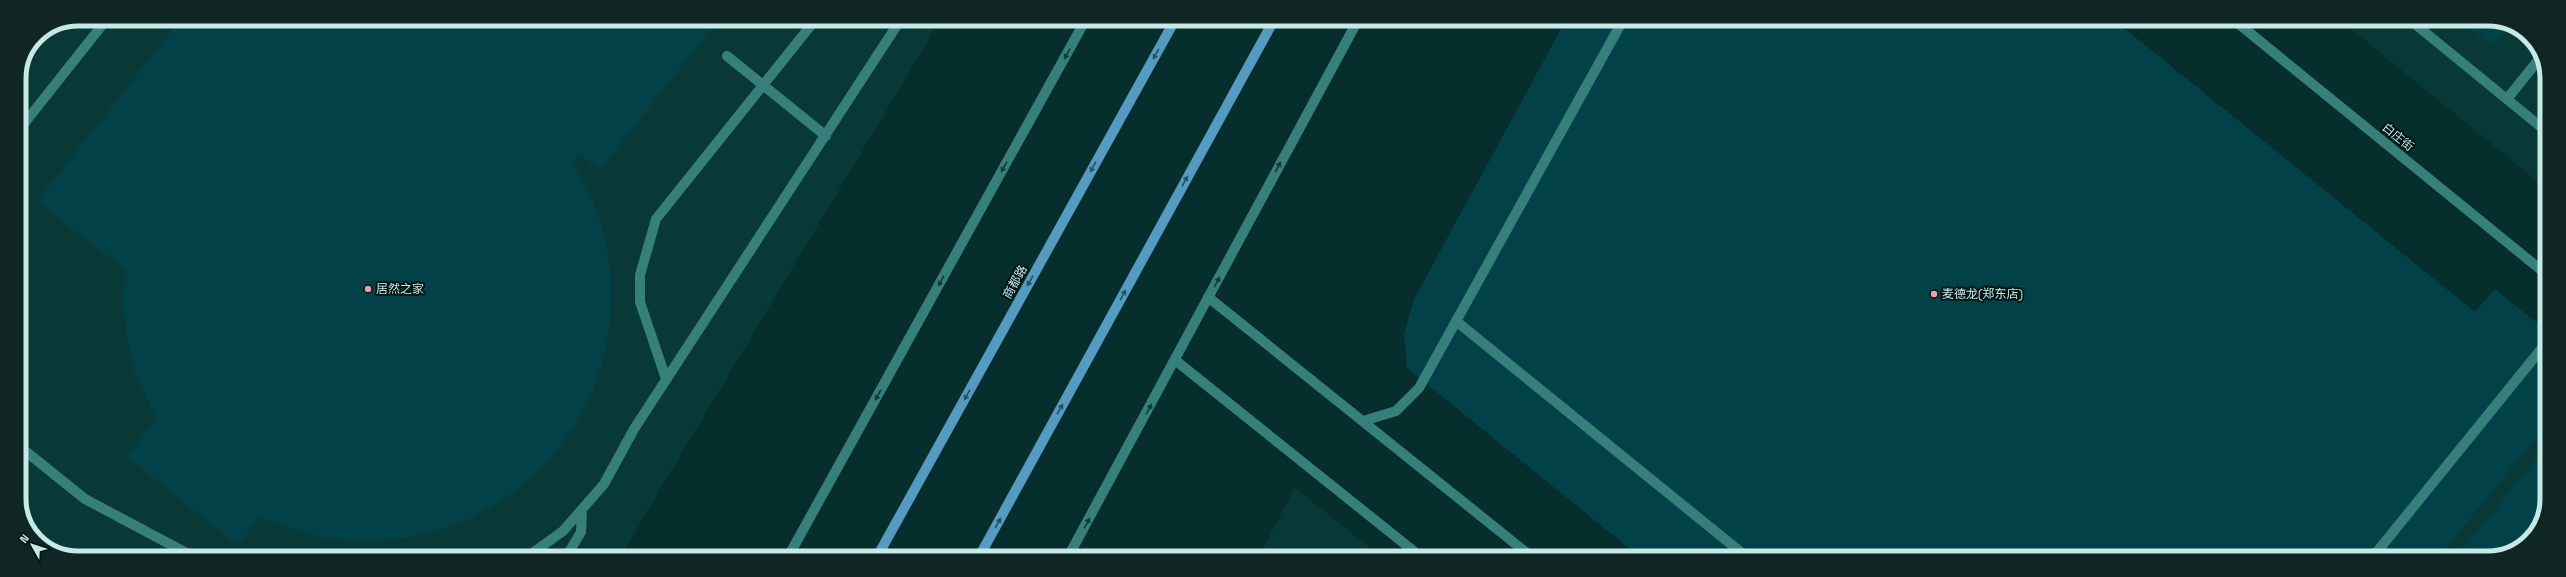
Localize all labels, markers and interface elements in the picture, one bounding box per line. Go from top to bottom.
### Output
one-way arrow [1064,48,1071,59]
one-way arrow [1153,48,1160,60]
street label: 白庄街 [2379,119,2417,155]
one-way arrow [1001,161,1008,173]
one-way arrow [1090,161,1097,173]
one-way arrow [1275,161,1282,173]
one-way arrow [1182,175,1189,187]
street label: 商都路 [999,262,1031,302]
one-way arrow [938,275,945,287]
one-way arrow [1027,275,1034,287]
one-way arrow [1213,276,1220,288]
place label: 居然之家 [376,281,424,297]
marker: 居然之家 [363,284,373,294]
place label: 麦德龙(郑东店) [1942,286,2023,302]
one-way arrow [1119,289,1126,301]
marker: 麦德龙(郑东店) [1929,289,1939,299]
one-way arrow [875,389,881,400]
one-way arrow [964,389,971,401]
one-way arrow [1057,403,1064,415]
one-way arrow [1145,403,1152,414]
one-way arrow [994,517,1001,529]
one-way arrow [1084,517,1090,529]
north arrow [12,525,52,565]
text: N [16,531,32,546]

